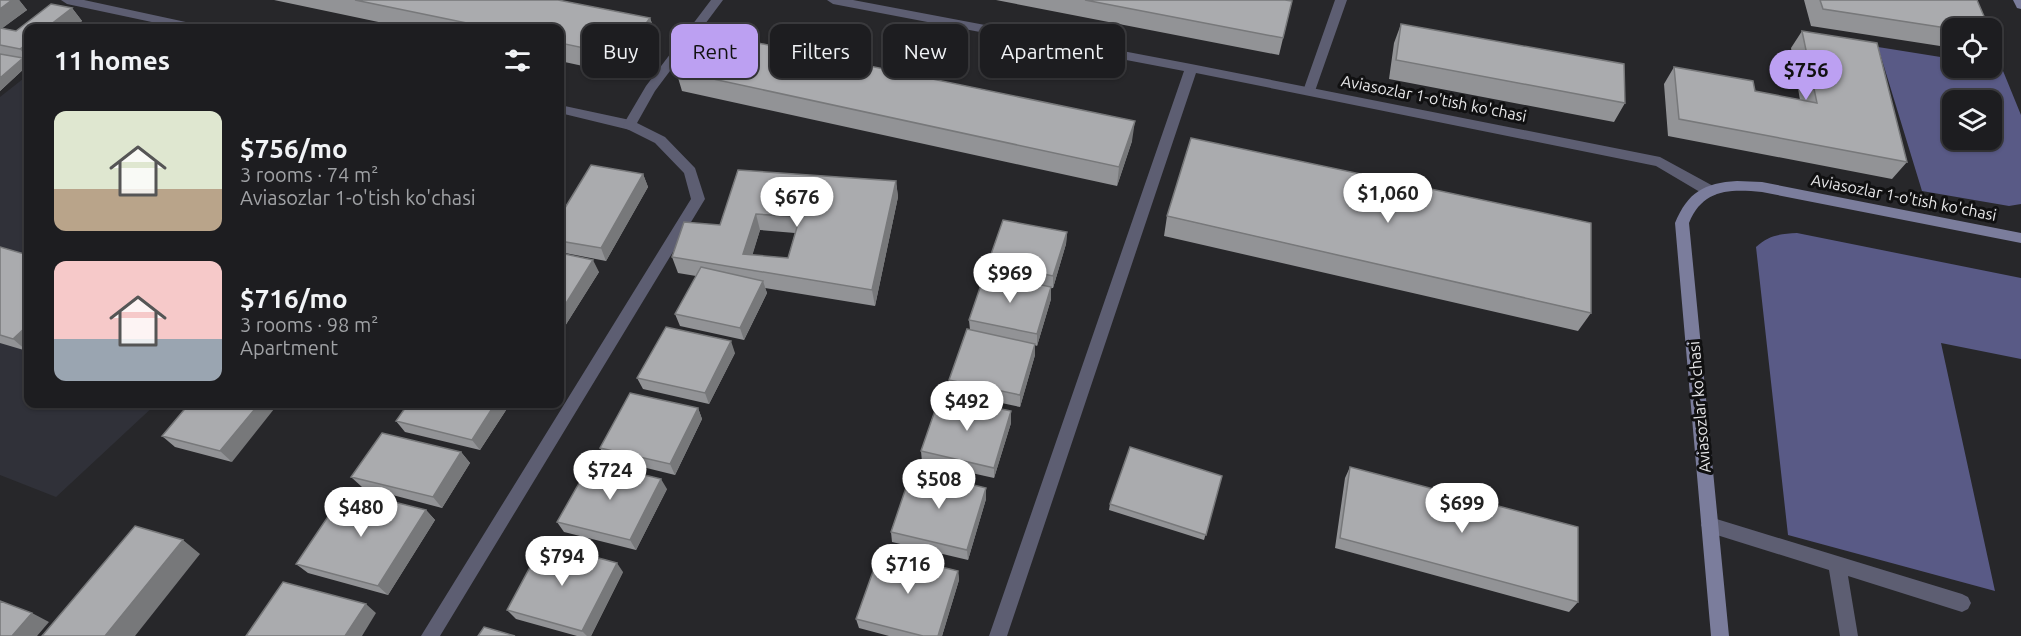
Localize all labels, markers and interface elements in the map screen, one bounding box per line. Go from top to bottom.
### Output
map controls [1942,18,2002,150]
button: locate [1942,18,2002,78]
chip: Buy [582,24,659,78]
chip: Rent [671,24,758,78]
chip: Filters [770,24,871,78]
chip: New [883,24,968,78]
chip: Apartment [980,24,1125,78]
icon: filters [501,44,534,77]
text: 11 homes [54,46,170,75]
pin: $756 [1770,50,1842,101]
text: $756 [1783,58,1829,81]
street label: Aviasozlar 1-o'tish ko'chasi [1340,71,1528,125]
button: layers [1942,90,2002,150]
text: $756/mo [240,134,348,163]
icon: home [102,135,174,207]
text: 3 rooms · 74 m² [240,163,378,186]
street label: Aviasozlar 1-o'tish ko'chasi [1810,170,1998,224]
pin: $1,060 [1339,173,1437,224]
pin: $676 [761,177,833,228]
text: $1,060 [1357,181,1419,204]
text: $676 [774,185,820,208]
text: Aviasozlar 1-o'tish ko'chasi [240,186,476,209]
pin: $969 [974,253,1046,304]
text: $969 [987,261,1033,284]
text: $716/mo [240,284,348,313]
icon: home [102,285,174,357]
text: 3 rooms · 98 m² [240,313,378,336]
text: Apartment [240,336,338,359]
street label: Aviasozlar ko'chasi [1684,340,1714,474]
pin: $492 [931,381,1003,432]
text: $492 [944,389,990,412]
pin: $724 [574,450,646,501]
text: $724 [587,458,633,481]
pin: $508 [903,459,975,510]
text: $508 [916,467,962,490]
pin: $699 [1426,483,1498,534]
pin: $480 [325,487,397,538]
text: $699 [1439,491,1485,514]
text: $480 [338,495,384,518]
pin: $794 [526,536,598,587]
text: $794 [539,544,585,567]
pin: $716 [872,544,944,595]
text: $716 [885,552,931,575]

